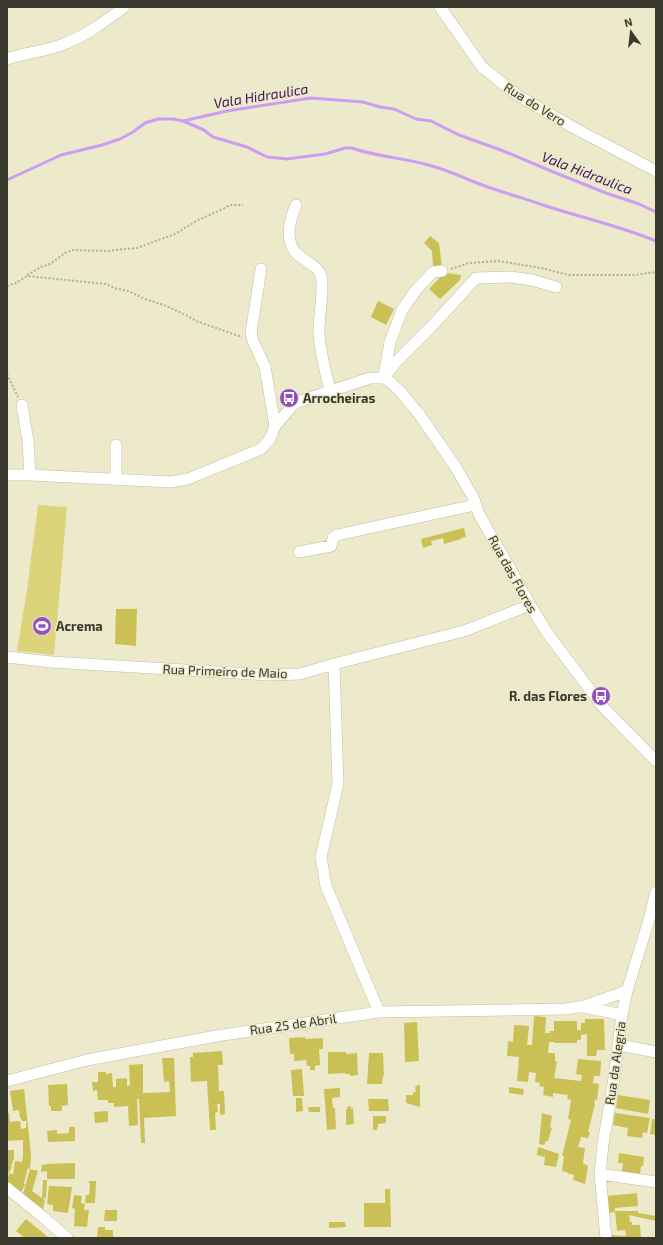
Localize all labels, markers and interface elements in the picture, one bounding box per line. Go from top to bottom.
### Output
north arrow [611,12,651,52]
text: N [623,15,634,29]
street label: Rua do Vero [501,79,569,129]
water label: Vala Hidraulica [212,80,309,111]
water label: Vala Hidraulica [539,147,635,198]
bus stop icon: Arrocheiras [278,387,300,409]
place label: Arrocheiras [303,390,375,406]
street label: Rua das Flores [485,532,541,616]
sports icon: Acrema [31,615,53,637]
place label: Acrema [56,618,103,634]
street label: Rua Primeiro de Maio [162,661,288,681]
bus stop icon: R. das Flores [590,685,612,707]
place label: R. das Flores [509,688,587,704]
street label: Rua 25 de Abril [249,1010,338,1038]
street label: Rua da Alegria [601,1020,629,1106]

